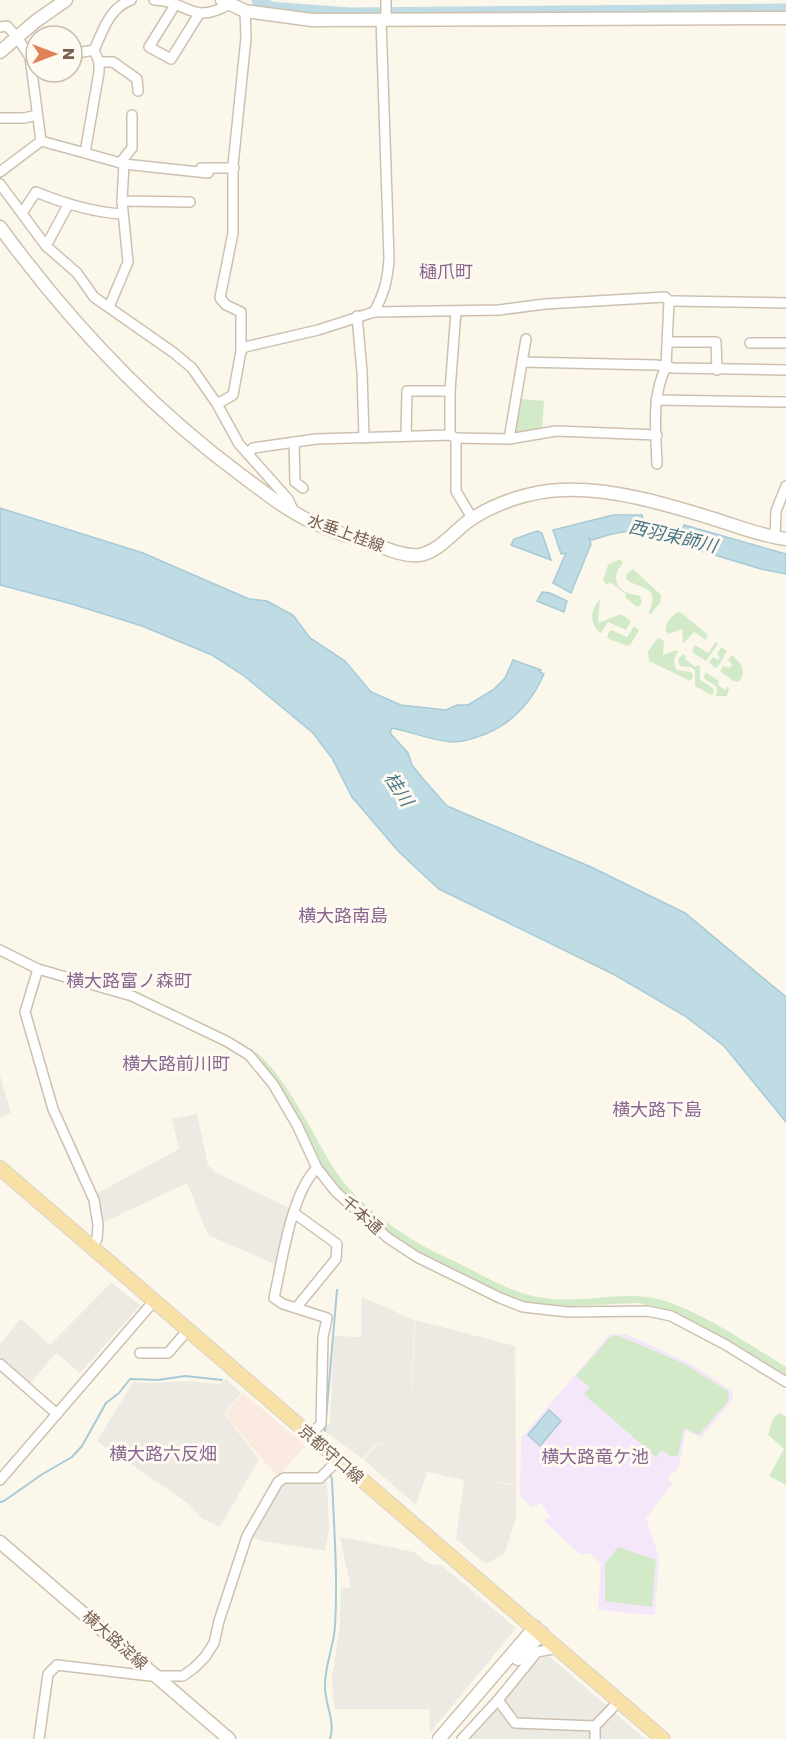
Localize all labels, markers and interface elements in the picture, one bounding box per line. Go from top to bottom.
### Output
north arrow [24,24,84,84]
text: N [57,48,80,60]
district label: 樋爪町 [419,259,473,284]
street label: 水垂上桂線 [304,509,388,557]
water label: 西羽束師川 [626,514,722,559]
water label: 桂川 [379,767,420,813]
district label: 横大路南島 [298,903,388,928]
district label: 横大路富ノ森町 [66,968,192,993]
district label: 横大路前川町 [122,1051,230,1076]
district label: 横大路下島 [612,1097,702,1122]
street label: 千本通 [336,1191,388,1239]
street label: 京都守口線 [293,1419,369,1489]
district label: 横大路六反畑 [109,1441,217,1466]
district label: 横大路竜ケ池 [541,1444,649,1469]
street label: 横大路淀線 [77,1605,153,1675]

